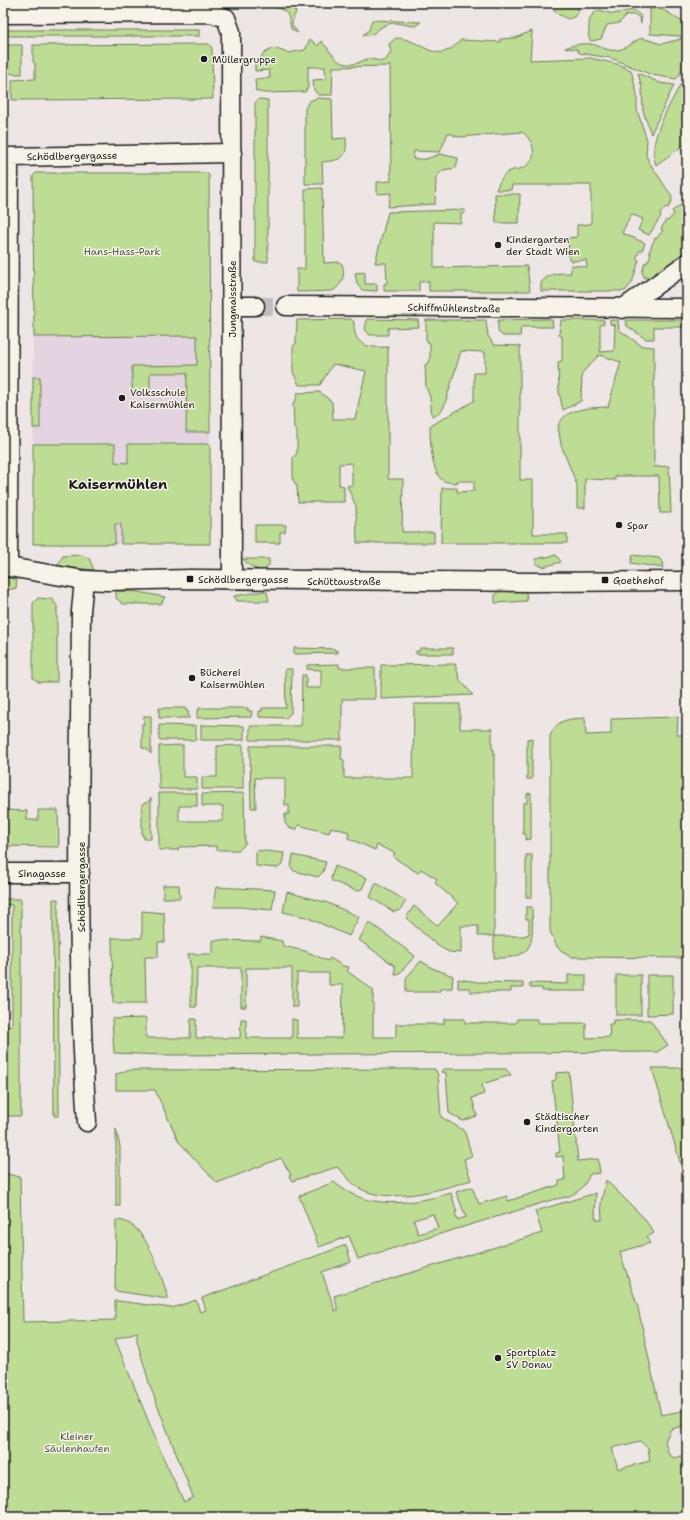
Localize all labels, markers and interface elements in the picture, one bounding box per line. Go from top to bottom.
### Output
place label: Müllergruppe [212,53,276,66]
marker: Müllergruppe [199,54,209,64]
street label: Schödlbergergasse [27,149,118,163]
place label: Kindergarten der Stadt Wien [506,233,580,258]
marker: Kindergarten der Stadt Wien [493,240,503,250]
park label: Hans-Hass-Park [84,245,161,258]
street label: Jungmaisstraße [226,260,239,338]
street label: Schiffmühlenstraße [408,301,501,315]
place label: Volksschule Kaisermühlen [130,386,195,411]
marker: Volksschule Kaisermühlen [117,393,127,403]
district label: Kaisermühlen [69,475,167,493]
place label: Spar [627,519,649,532]
marker: Spar [614,520,624,530]
place label: Schödlbergergasse [198,573,289,586]
marker: Schödlbergergasse [185,574,195,584]
place label: Goethehof [613,574,664,587]
street label: Schüttaustraße [307,575,381,588]
marker: Goethehof [600,575,610,585]
place label: Bücherei Kaisermühlen [200,666,265,691]
marker: Bücherei Kaisermühlen [187,673,197,683]
street label: Schödlbergergasse [75,841,88,932]
street label: Sinagasse [18,867,66,880]
place label: Städtischer Kindergarten [535,1110,598,1135]
marker: Städtischer Kindergarten [522,1117,532,1127]
place label: Sportplatz SV Donau [506,1346,557,1371]
marker: Sportplatz SV Donau [493,1353,503,1363]
park label: Kleiner Säulenhaufen [44,1430,110,1455]

